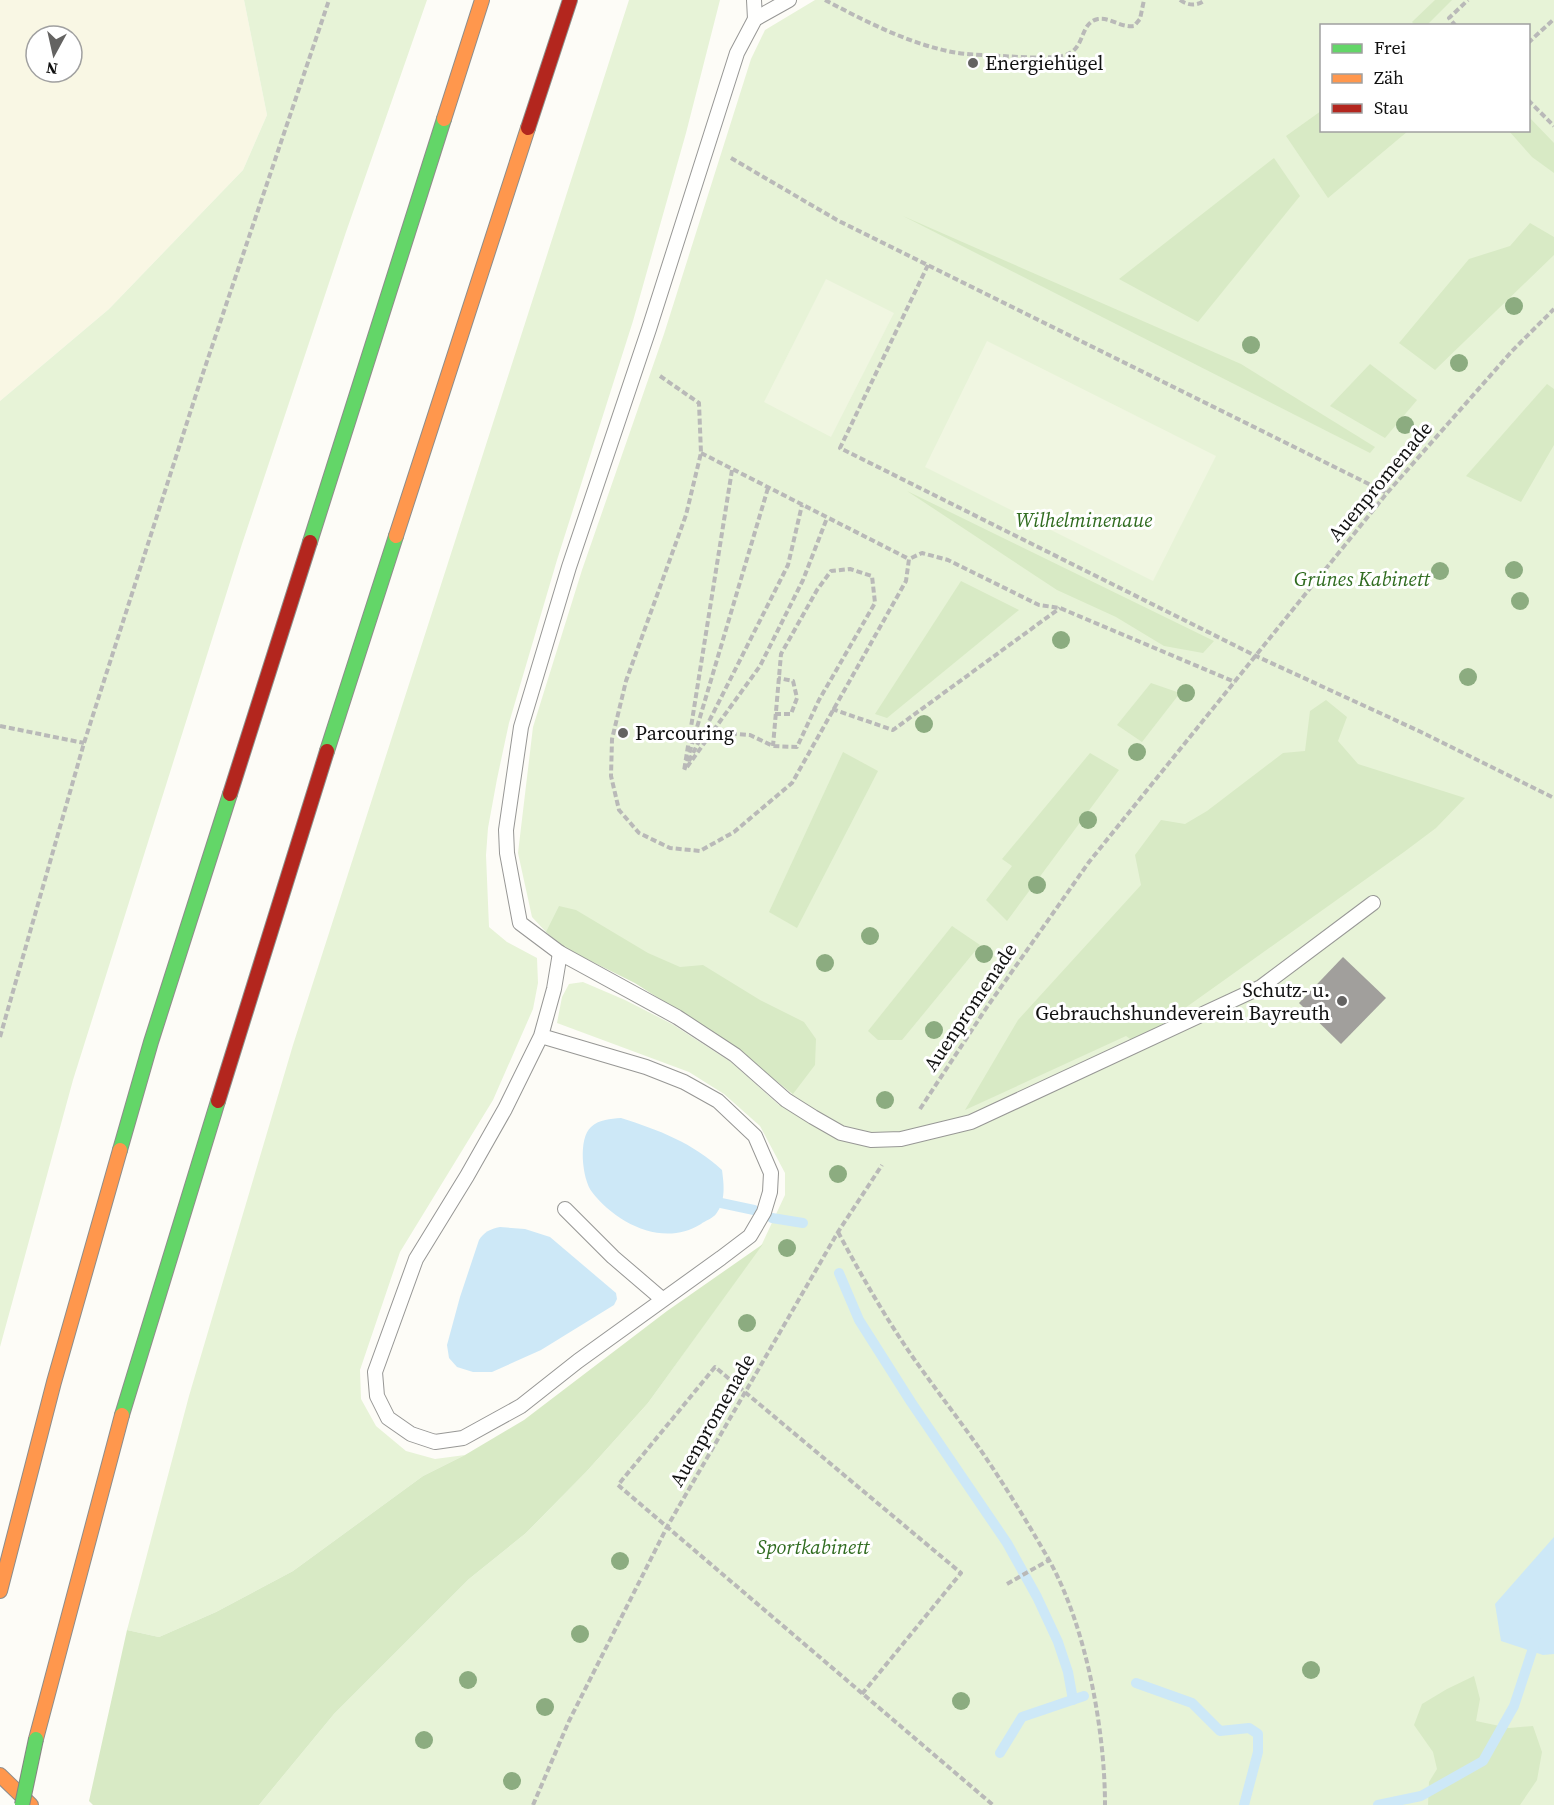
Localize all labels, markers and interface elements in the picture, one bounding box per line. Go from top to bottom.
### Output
north arrow [24,24,84,84]
legend [1320,24,1530,132]
text: Frei [1374,35,1406,60]
place label: Energiehügel [985,49,1104,77]
marker: Energiehügel [966,56,980,70]
text: N [44,57,59,81]
text: Zäh [1374,65,1404,90]
text: Stau [1374,95,1409,120]
street label: Auenpromenade [1321,415,1439,547]
park label: Wilhelminenaue [1016,506,1152,534]
park label: Grünes Kabinett [1294,565,1431,593]
place label: Parcouring [635,719,734,747]
marker: Parcouring [616,726,630,740]
street label: Auenpromenade [917,937,1023,1077]
place label: Schutz- u. Gebrauchshundeverein Bayreuth [1035,976,1330,1027]
marker: Schutz- u. Gebrauchshundeverein Bayreuth [1335,994,1349,1008]
street label: Auenpromenade [663,1348,761,1492]
park label: Sportkabinett [757,1533,871,1561]

